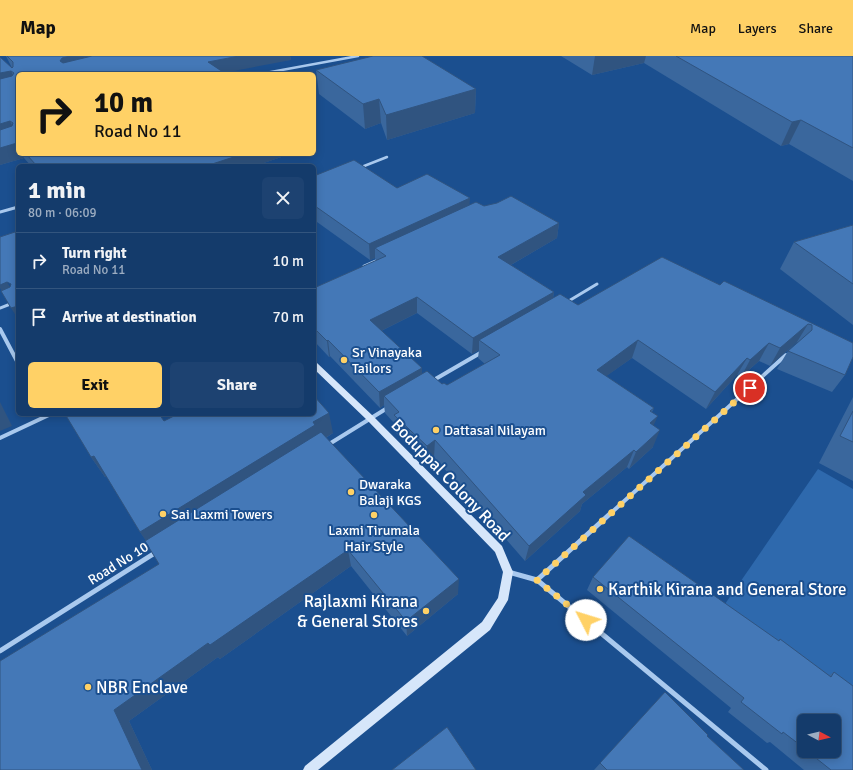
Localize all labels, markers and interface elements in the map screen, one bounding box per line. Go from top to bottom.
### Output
text: Map [20,16,56,40]
text: Map [690,20,716,37]
text: Layers [738,20,777,37]
text: Share [799,20,833,37]
text: 10 m [94,86,153,120]
icon: right [28,88,80,140]
text: Road No 11 [94,120,181,142]
text: 1 min [28,175,86,205]
button: close [262,177,304,219]
text: 80 m · 06:09 [28,205,97,221]
text: Turn right [62,244,127,262]
icon: right [28,250,50,272]
text: 10 m [273,252,304,270]
text: Road No 11 [62,262,125,278]
icon: arrive [28,306,50,328]
text: Arrive at destination [62,308,197,326]
text: 70 m [273,308,304,326]
place label: Sr Vinayaka Tailors [352,344,422,377]
marker: Sr Vinayaka Tailors [339,355,349,365]
button: Exit [28,362,162,408]
button: Share [170,362,304,408]
pin [733,371,767,405]
icon: arrive [739,377,761,399]
street label: Boduppal Colony Road [387,415,515,546]
place label: Dattasai Nilayam [444,422,546,439]
marker: Dattasai Nilayam [431,425,441,435]
place label: Dwaraka Balaji KGS [359,476,422,509]
marker: Dwaraka Balaji KGS [346,487,356,497]
place label: Sai Laxmi Towers [171,506,273,523]
marker: Sai Laxmi Towers [158,509,168,519]
marker: Laxmi Tirumala Hair Style [369,510,379,520]
place label: Laxmi Tirumala Hair Style [328,522,420,555]
street label: Road No 10 [85,538,152,589]
place label: Karthik Kirana and General Store [608,579,846,600]
marker: Karthik Kirana and General Store [595,584,605,594]
place label: Rajlaxmi Kirana & General Stores [297,591,418,632]
position arrow [565,599,607,641]
marker: Rajlaxmi Kirana & General Stores [421,606,431,616]
place label: NBR Enclave [96,677,188,698]
marker: NBR Enclave [83,682,93,692]
north arrow [797,714,841,758]
map controls [797,714,841,758]

